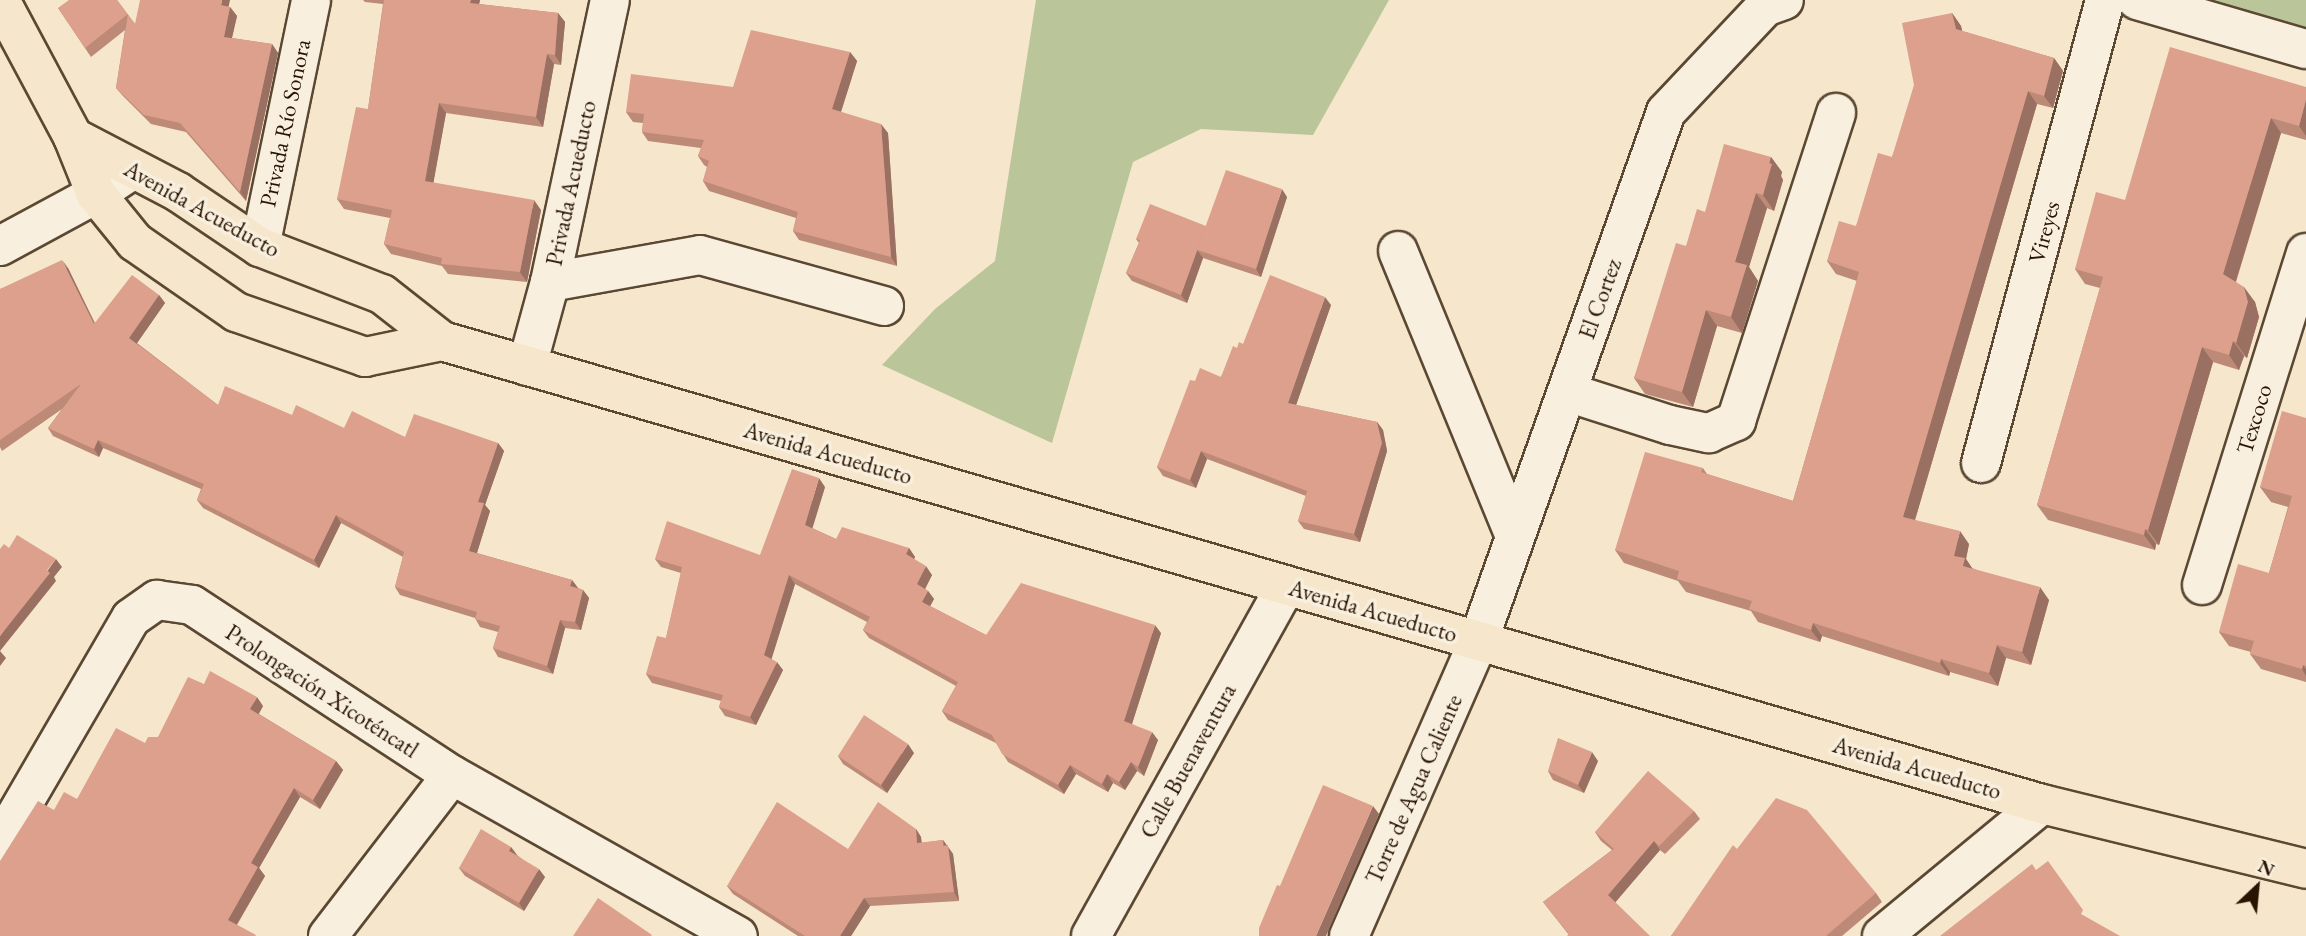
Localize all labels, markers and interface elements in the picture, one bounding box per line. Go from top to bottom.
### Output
street label: Privada Río Sonora [254,37,316,209]
street label: Privada Acueducto [540,98,602,268]
street label: Avenida Acueducto [119,155,285,263]
street label: Vireyes [2022,198,2066,266]
street label: El Cortez [1573,255,1627,343]
street label: Texcoco [2230,381,2278,457]
street label: Avenida Acueducto [741,416,915,490]
street label: Avenida Acueducto [1286,574,1460,648]
street label: Prolongación Xicoténcatl [220,618,424,764]
street label: Calle Buenaventura [1134,679,1242,843]
street label: Torre de Agua Caliente [1360,690,1468,888]
street label: Avenida Acueducto [1830,731,2004,805]
north arrow [2222,852,2292,922]
text: N [2254,853,2279,882]

